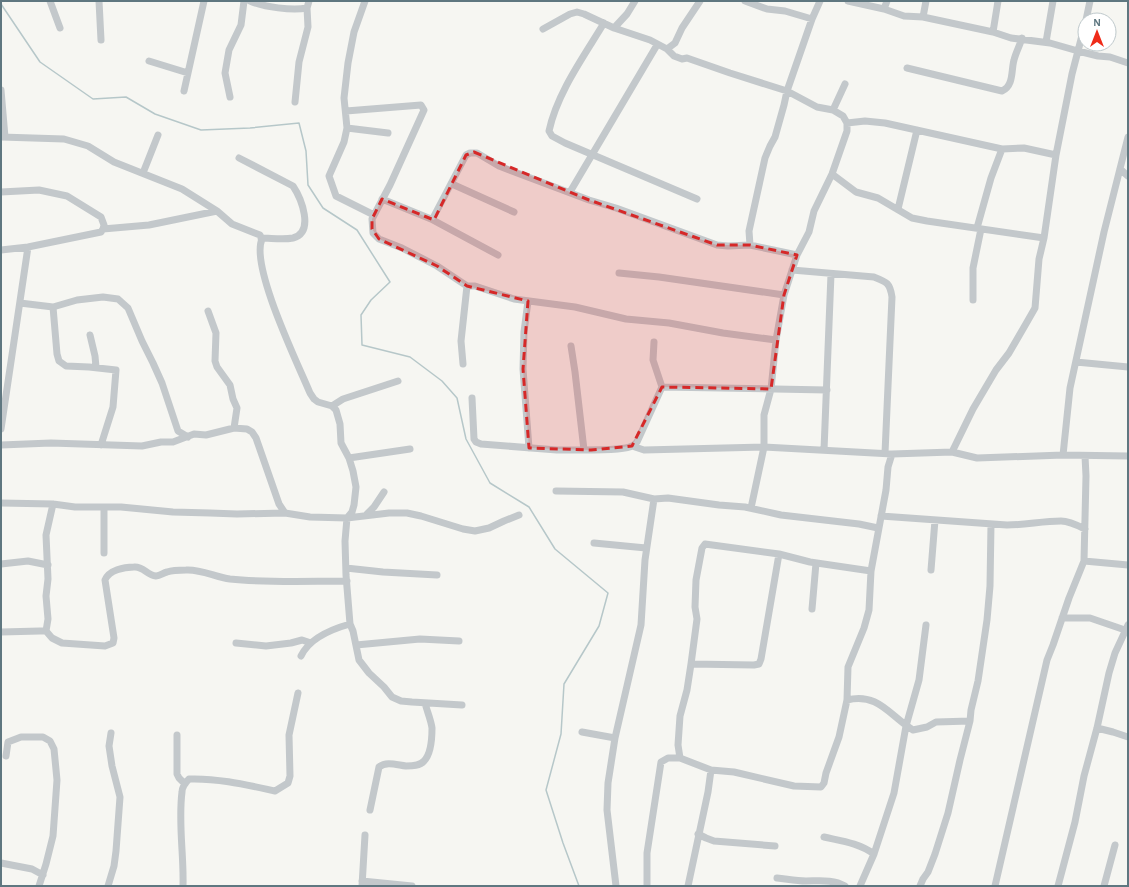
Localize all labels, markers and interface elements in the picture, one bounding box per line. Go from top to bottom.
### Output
north arrow [1077,12,1117,52]
text: N [1093,17,1101,28]

